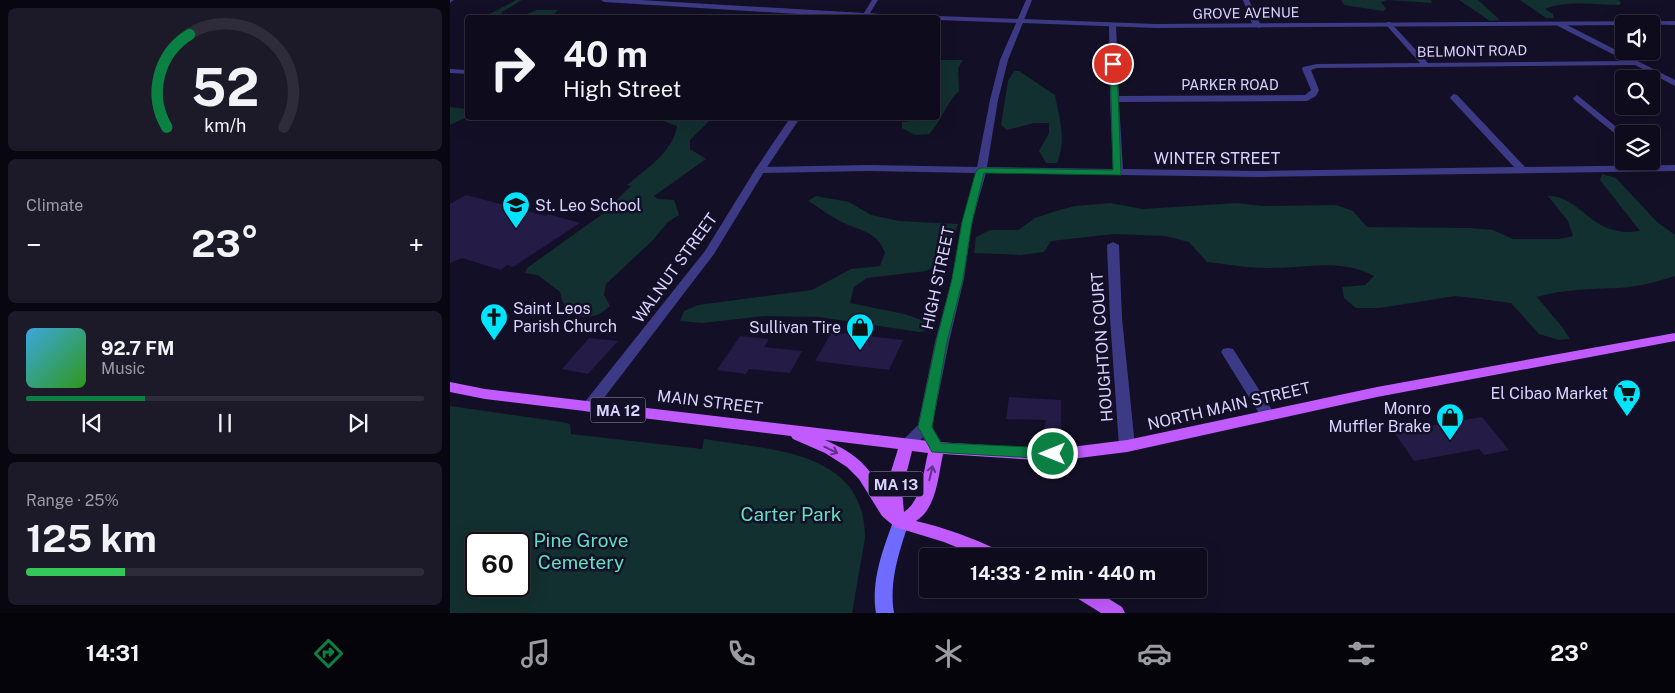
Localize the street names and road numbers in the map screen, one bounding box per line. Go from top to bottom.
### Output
street label: GROVE AVENUE [1193,4,1299,22]
street label: BELMONT ROAD [1417,42,1527,60]
street label: PARKER ROAD [1181,77,1279,93]
street label: WINTER STREET [1154,149,1281,168]
street label: WALNUT STREET [629,209,722,327]
street label: HIGH STREET [918,224,958,331]
street label: HOUGHTON COURT [1087,271,1117,422]
street label: NORTH MAIN STREET [1146,378,1313,434]
street label: MAIN STREET [656,386,765,418]
road number: MA 12 [590,398,646,422]
road number: MA 13 [868,472,924,496]

